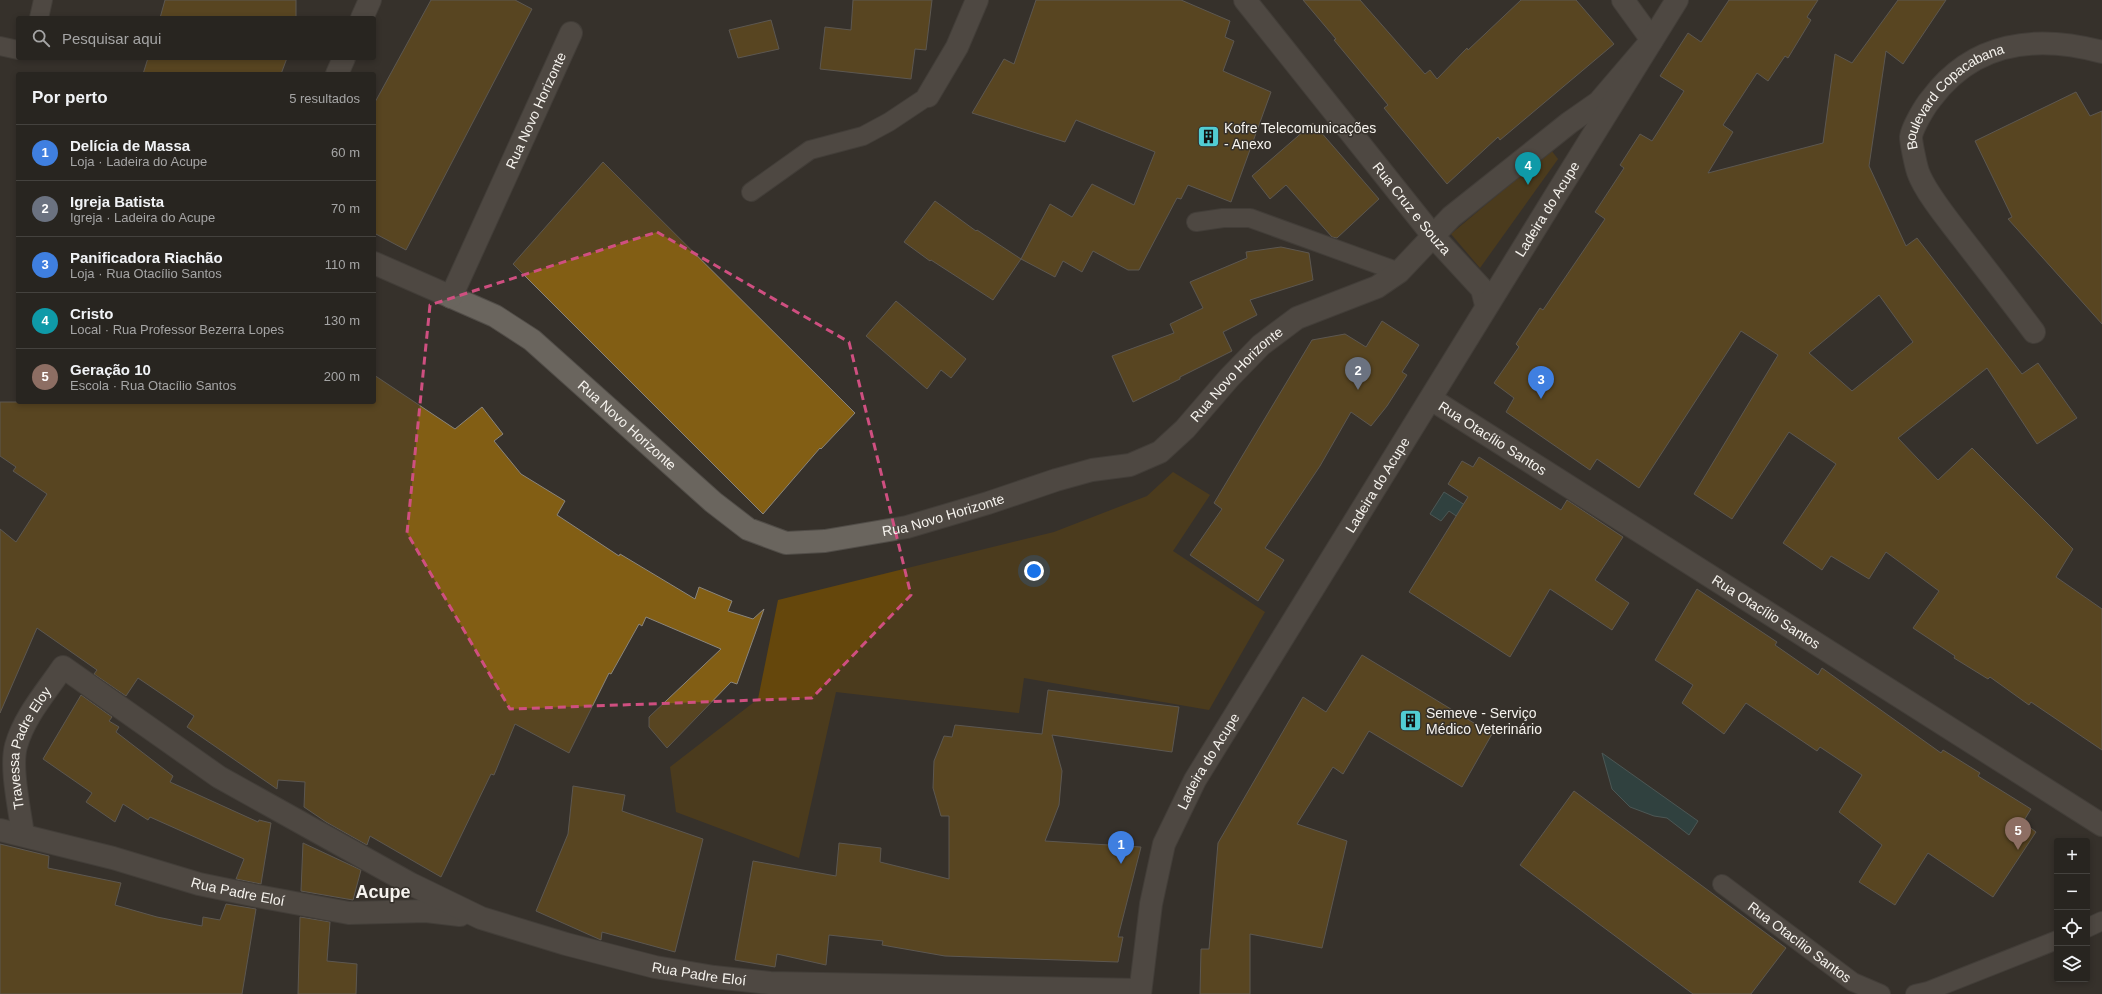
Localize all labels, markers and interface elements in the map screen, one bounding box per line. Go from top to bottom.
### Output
search box [16,16,376,60]
icon: search [30,27,52,49]
text: Pesquisar aqui [62,30,161,47]
street label: Boulevard Copacabana [1903,41,2006,151]
street label: Rua Novo Horizonte [502,49,569,171]
text: Por perto [32,88,108,107]
text: 5 resultados [289,91,360,106]
place label: Kofre Telecomunicações - Anexo [1224,120,1376,152]
building icon: Kofre Telecomunicações - Anexo [1195,123,1221,149]
text: Delícia de Massa [70,137,190,154]
text: 1 [41,145,49,160]
text: 60 m [331,145,360,160]
pin: 4 [1515,152,1541,185]
text: Loja · Ladeira do Acupe [70,154,207,169]
street label: Ladeira do Acupe [1512,158,1583,260]
street label: Rua Cruz e Souza [1370,159,1454,258]
text: Igreja Batista [70,193,164,210]
text: 2 [41,201,49,216]
text: 70 m [331,201,360,216]
text: Igreja · Ladeira do Acupe [70,210,215,225]
text: Panificadora Riachão [70,249,223,266]
text: 3 [41,257,49,272]
text: 110 m [325,257,360,272]
text: Loja · Rua Otacílio Santos [70,266,222,281]
text: Cristo [70,305,113,322]
text: 4 [41,313,49,328]
text: 130 m [324,313,360,328]
text: Local · Rua Professor Bezerra Lopes [70,322,284,337]
street label: Rua Novo Horizonte [1187,323,1286,425]
pin: 2 [1345,357,1371,390]
text: Geração 10 [70,361,151,378]
pin: 3 [1528,366,1554,399]
text: 5 [41,369,49,384]
text: 200 m [324,369,360,384]
street label: Rua Novo Horizonte [575,377,680,473]
text: Escola · Rua Otacílio Santos [70,378,236,393]
street label: Rua Otacílio Santos [1436,398,1550,478]
street label: Ladeira do Acupe [1342,434,1413,536]
street label: Rua Novo Horizonte [881,490,1006,539]
your location [1024,561,1044,581]
street label: Rua Otacílio Santos [1709,572,1823,652]
street label: Travessa Padre Eloy [6,684,54,811]
place label: Semeve - Serviço Médico Veterinário [1426,705,1542,737]
building icon: Semeve - Serviço Médico Veterinário [1398,708,1424,734]
street label: Ladeira do Acupe [1174,710,1243,812]
pin: 5 [2005,817,2031,850]
pin: 1 [1108,831,1134,864]
map controls [2054,838,2090,982]
button: + [2054,838,2090,874]
street label: Rua Padre Eloí [189,874,286,909]
button: − [2054,874,2090,910]
district label: Acupe [355,882,411,902]
street label: Rua Otacílio Santos [1745,898,1854,986]
button: locate [2054,910,2090,946]
button: layers [2054,946,2090,982]
street label: Rua Padre Eloí [651,959,747,988]

